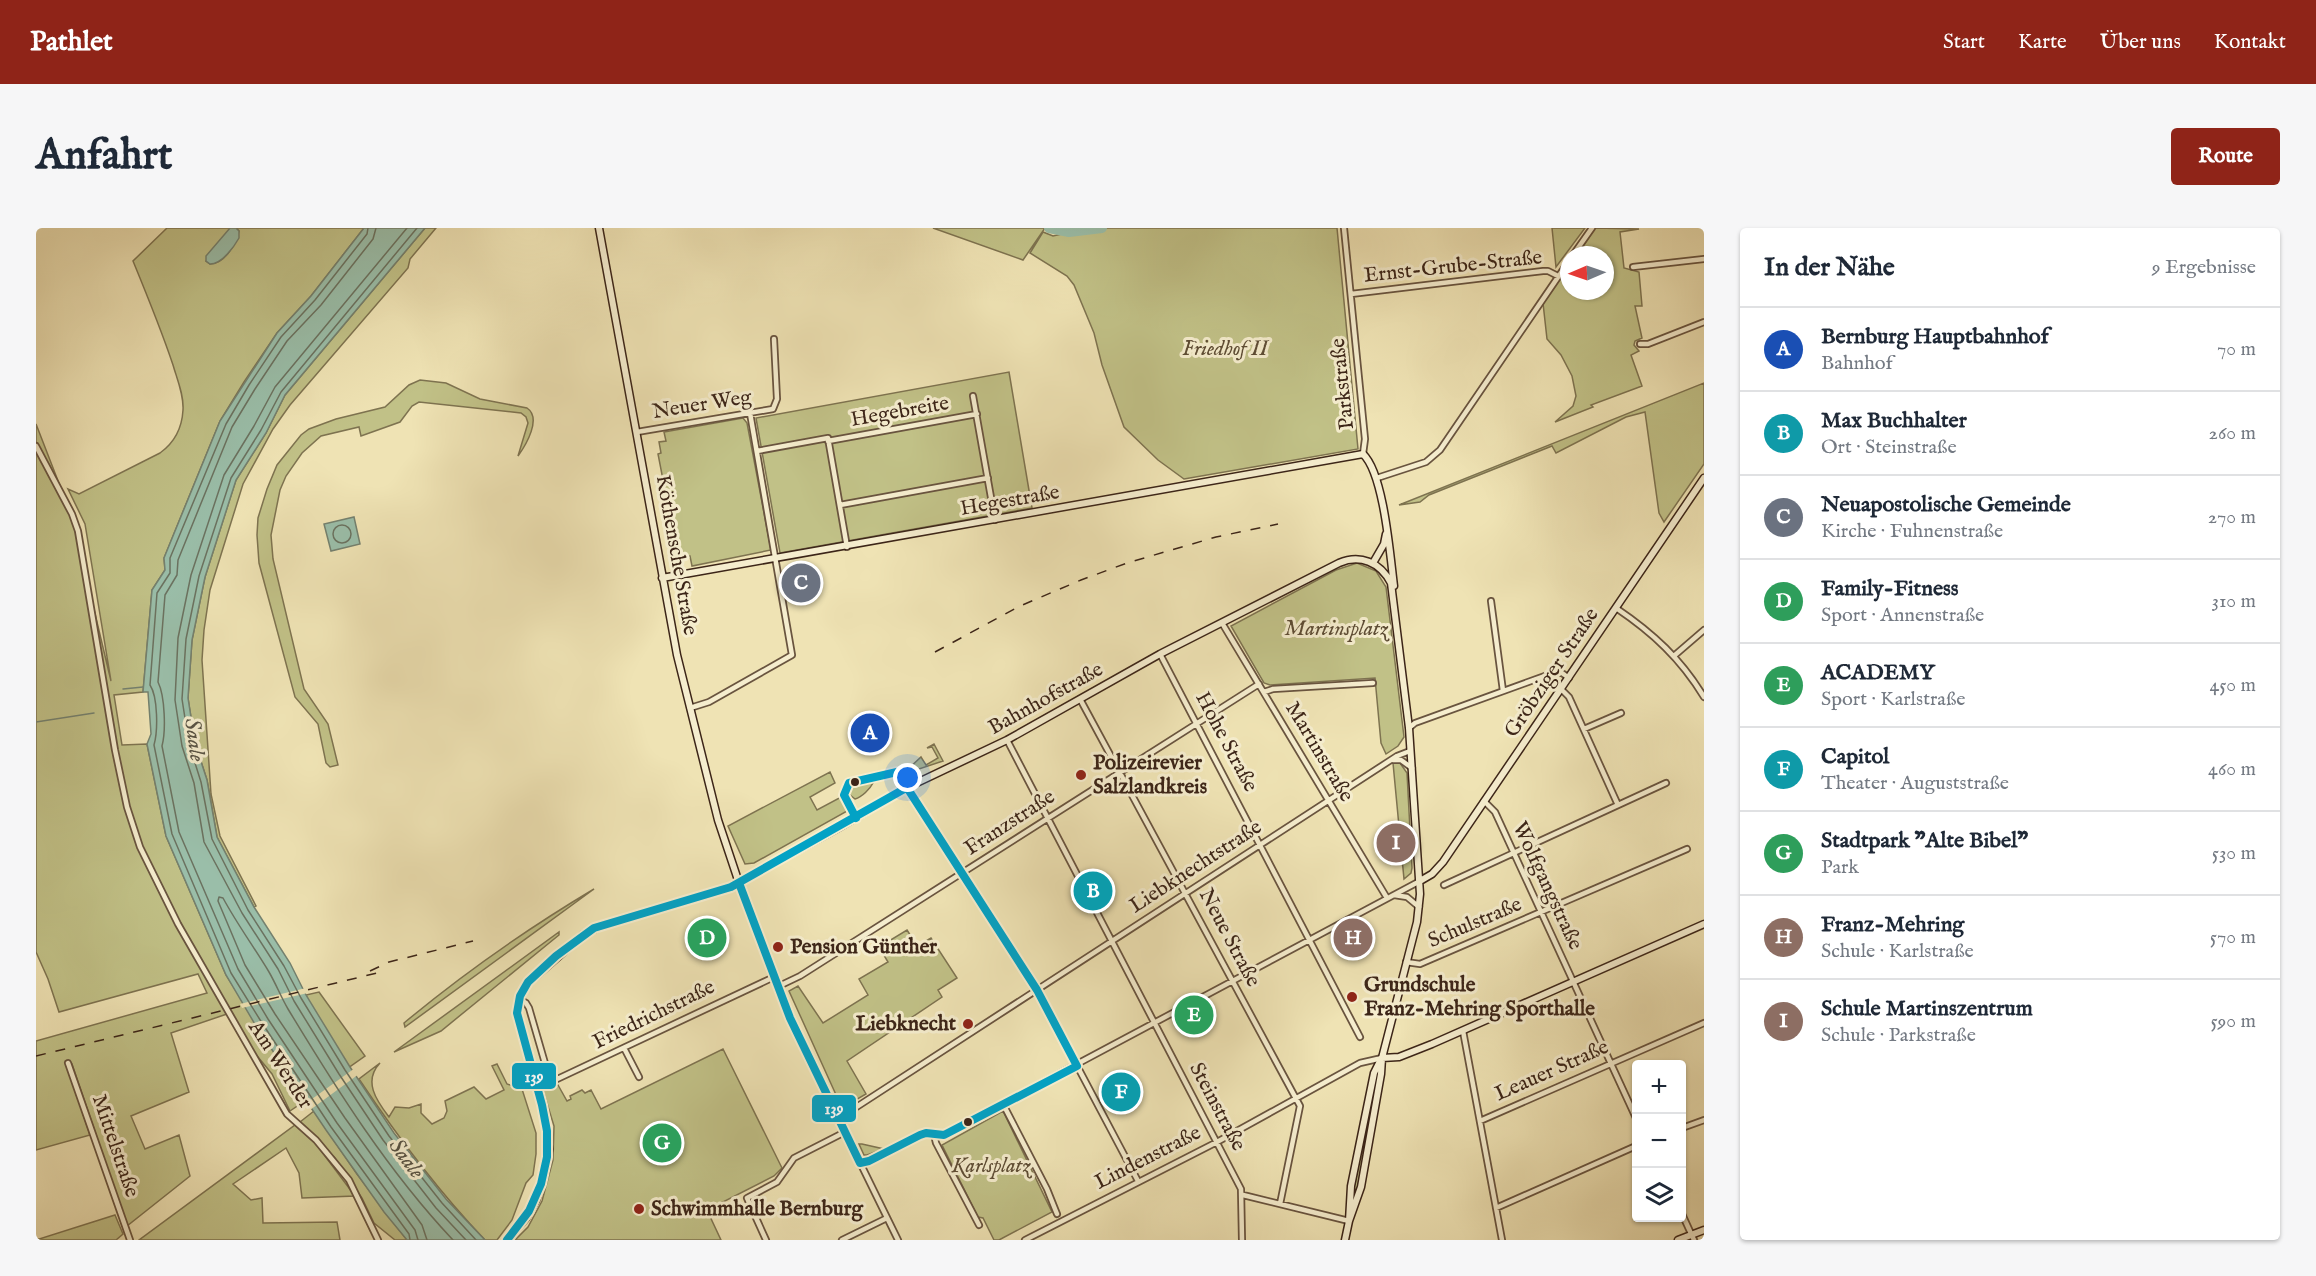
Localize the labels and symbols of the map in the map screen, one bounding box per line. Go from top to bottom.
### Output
street label: Ernst-Grube-Straße [1363,244,1544,290]
north arrow [1560,246,1614,300]
park label: Friedhof II [1182,336,1269,363]
street label: Parkstraße [1325,337,1361,431]
street label: Neuer Weg [650,384,754,426]
street label: Hegebreite [849,390,952,434]
street label: Köthensche Straße [649,473,703,638]
street label: Hegestraße [958,479,1062,523]
pin: C [782,560,820,606]
street label: Gröbziger Straße [1499,603,1606,743]
park label: Martinsplatz [1284,616,1390,643]
street label: Bahnhofstraße [984,656,1108,742]
street label: Hohe Straße [1188,687,1264,797]
street label: Martinstraße [1278,697,1360,807]
pin: A [850,710,890,756]
water label: Saale [177,717,211,764]
place label: Polizeirevier Salzlandkreis [1093,750,1207,801]
your location [893,763,922,792]
marker: Polizeirevier Salzlandkreis [1074,768,1088,782]
unlabelled marker [849,776,861,788]
street label: Franzstraße [960,784,1061,862]
street label: Liebknechtstraße [1125,814,1268,920]
street label: Wolfgangstraße [1506,818,1589,955]
pin: I [1376,820,1416,866]
pin: B [1074,868,1112,914]
street label: Neue Straße [1192,884,1266,992]
street label: Schulstraße [1424,891,1526,955]
pin: D [688,916,726,960]
pin: H [1334,916,1372,960]
place label: Pension Günther [790,934,937,961]
marker: Pension Günther [771,940,785,954]
place label: Grundschule Franz-Mehring Sporthalle [1364,972,1595,1023]
street label: Friedrichstraße [589,974,720,1056]
marker: Grundschule Franz-Mehring Sporthalle [1345,990,1359,1004]
pin: E [1174,992,1214,1038]
place label: Liebknecht [855,1011,957,1038]
street label: Am Werder [241,1015,319,1114]
marker: Liebknecht [961,1017,975,1031]
street label: Leauer Straße [1491,1034,1613,1108]
street label: Steinstraße [1182,1058,1252,1156]
line badge: 139 [511,1062,557,1090]
text: 139 [525,1068,543,1088]
pin: F [1102,1070,1140,1114]
street label: Mittelstraße [85,1091,145,1201]
line badge: 139 [811,1094,857,1123]
text: 139 [825,1100,843,1120]
unlabelled marker [962,1116,974,1128]
pin: G [642,1120,682,1166]
street label: Lindenstraße [1090,1120,1206,1196]
water label: Saale [382,1133,431,1185]
park label: Karlsplatz [951,1153,1032,1180]
place label: Schwimmhalle Bernburg [651,1196,863,1223]
marker: Schwimmhalle Bernburg [632,1202,646,1216]

